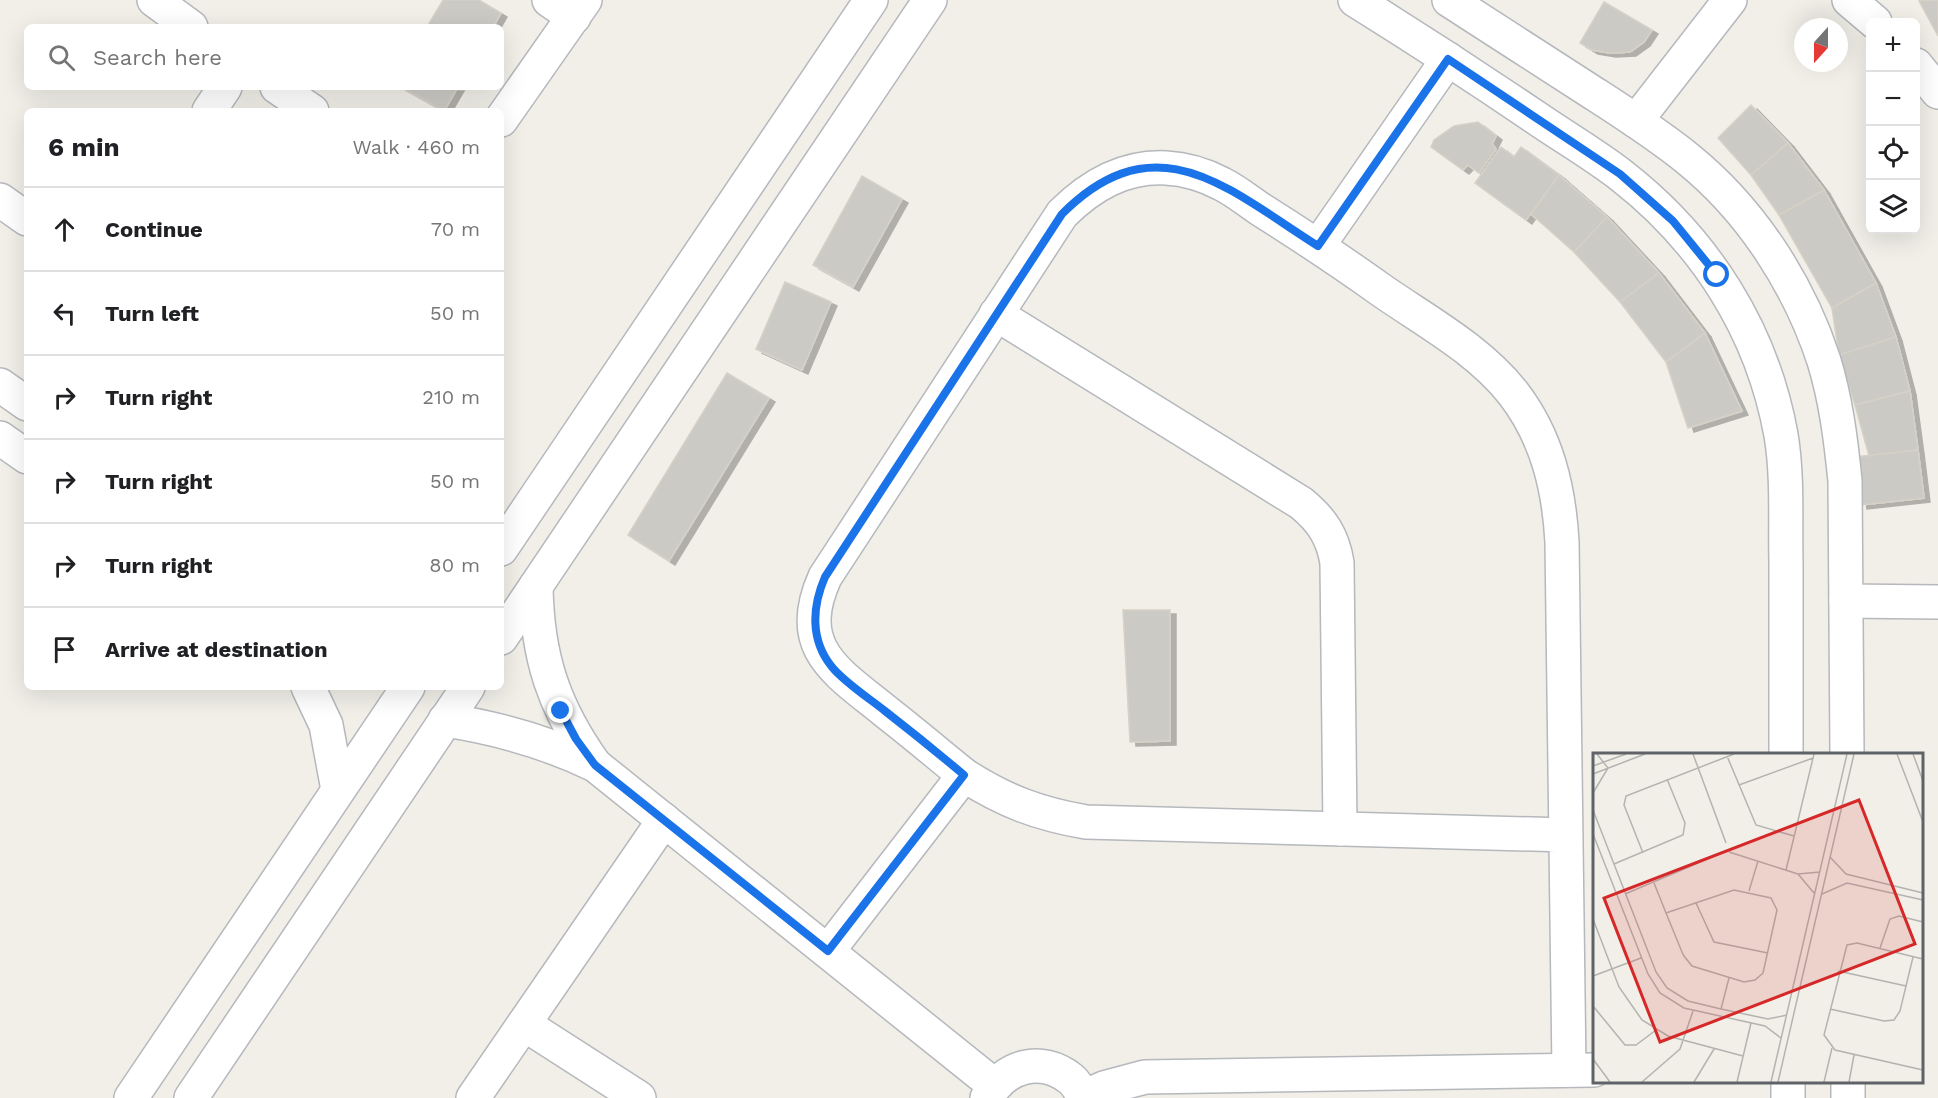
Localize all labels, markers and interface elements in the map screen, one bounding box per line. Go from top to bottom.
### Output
north arrow [1794,18,1848,72]
map controls [1866,18,1920,234]
button: + [1866,18,1920,72]
search box [24,24,504,90]
icon: search [45,41,78,74]
text: Search here [93,45,222,70]
button: − [1866,72,1920,126]
button: locate [1866,126,1920,180]
text: 6 min [48,132,120,162]
text: Walk · 460 m [352,135,480,159]
button: layers [1866,180,1920,234]
icon: ahead [48,213,81,246]
text: Continue [105,217,203,242]
text: 70 m [431,217,480,241]
route start [1703,261,1729,287]
icon: left [48,297,81,330]
text: Turn left [105,301,199,326]
text: 50 m [430,301,480,325]
icon: right [48,381,81,414]
text: Turn right [105,385,212,410]
text: 210 m [422,385,480,409]
icon: right [48,465,81,498]
text: Turn right [105,469,212,494]
text: 50 m [430,469,480,493]
icon: right [48,549,81,582]
text: Turn right [105,553,212,578]
text: 80 m [429,553,480,577]
icon: arrive [48,633,81,666]
text: Arrive at destination [105,637,328,662]
route end [547,697,573,723]
inset map [1593,753,1923,1083]

